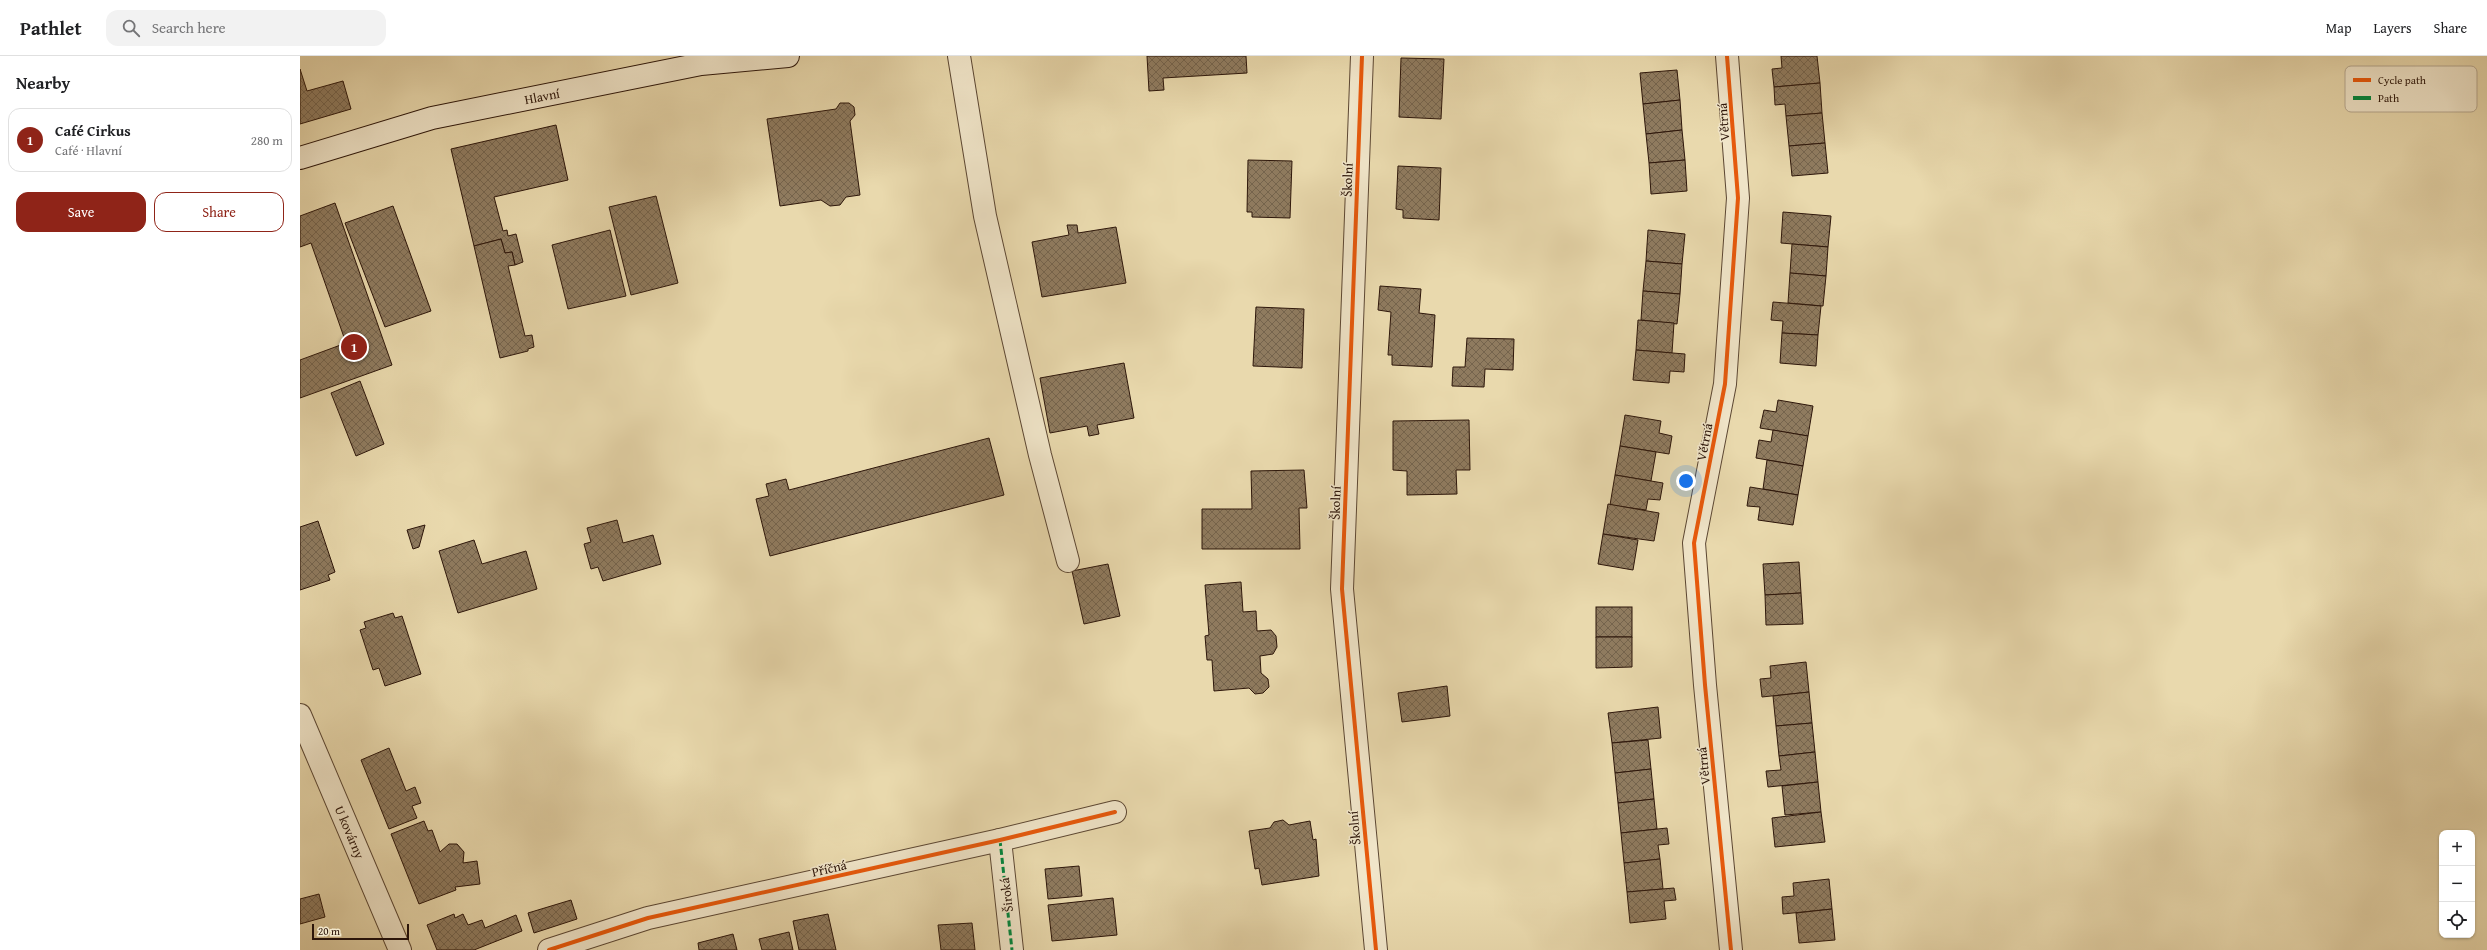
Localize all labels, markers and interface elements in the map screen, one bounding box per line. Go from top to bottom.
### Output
search box [106,10,386,46]
text: Pathlet [20,14,82,42]
icon: search [120,17,142,39]
text: Search here [152,17,226,38]
text: Map [2326,18,2352,38]
text: Layers [2374,18,2412,38]
text: Share [2434,18,2467,38]
legend [2345,66,2477,112]
text: Nearby [16,70,70,95]
text: Cycle path [2378,72,2427,88]
street label: Hlavní [523,84,562,109]
text: Path [2378,90,2400,106]
street label: Větrná [1713,101,1734,142]
text: Café Cirkus [55,120,131,141]
text: 1 [27,131,33,150]
text: 280 m [251,131,283,150]
text: Café · Hlavní [55,141,122,160]
street label: Školní [1337,162,1358,197]
button: Save [16,192,146,232]
button: Share [154,192,284,232]
pin: 1 [341,332,367,362]
street label: Větrná [1692,421,1718,463]
your location [1676,471,1696,491]
street label: Školní [1325,485,1346,520]
street label: Větrná [1692,745,1715,786]
street label: U kovárny [330,803,369,862]
street label: Školní [1344,810,1365,846]
map controls [2439,830,2475,938]
button: + [2439,830,2475,866]
street label: Příčná [810,855,849,882]
button: − [2439,866,2475,902]
street label: Široká [995,876,1018,913]
button: locate [2439,902,2475,938]
scale bar [312,922,409,941]
text: 20 m [318,923,340,939]

